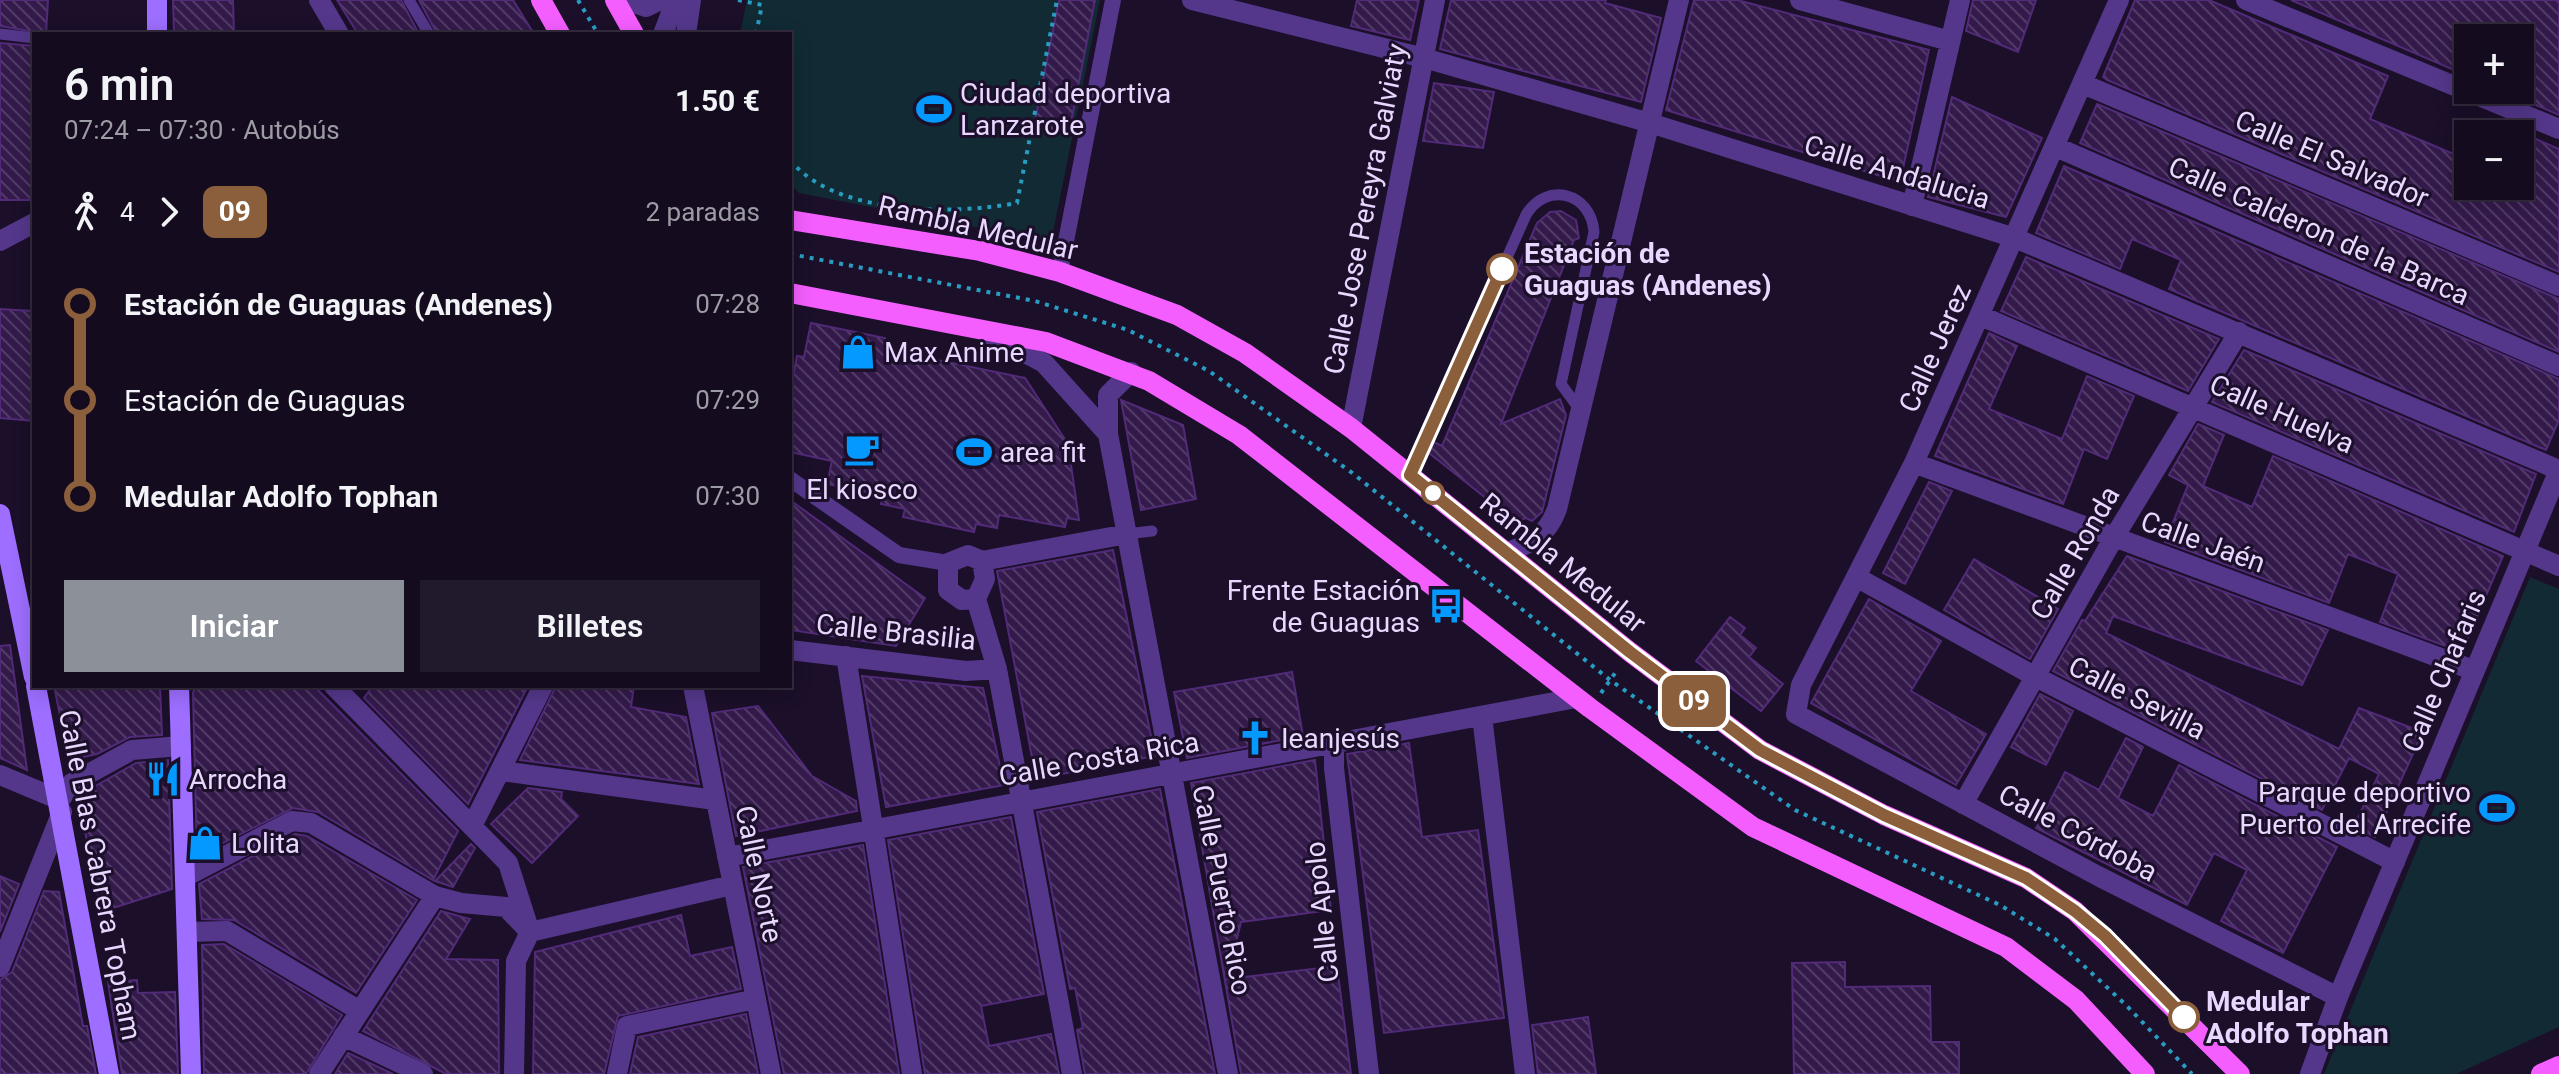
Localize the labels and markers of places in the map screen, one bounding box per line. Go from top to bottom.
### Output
place label: Ciudad deportiva Lanzarote [960,77,1171,142]
sports icon: Ciudad deportiva Lanzarote [915,90,953,128]
place label: Estación de Guaguas (Andenes) [1524,237,1772,302]
marker: Estación de Guaguas (Andenes) [1487,254,1517,284]
shop icon: Max Anime [839,333,877,371]
place label: Max Anime [884,336,1024,369]
cafe icon: El kiosco [843,430,881,468]
sports icon: area fit [955,433,993,471]
place label: area fit [1000,436,1086,469]
place label: El kiosco [806,473,918,506]
unlabelled marker [1422,482,1444,504]
place label: Frente Estación de Guaguas [1227,574,1420,639]
bus stop icon: Frente Estación de Guaguas [1427,587,1465,625]
church icon: Ieanjesús [1236,719,1274,757]
place label: Ieanjesús [1281,722,1400,755]
restaurant icon: Arrocha [144,760,182,798]
place label: Arrocha [189,763,287,796]
place label: Parque deportivo Puerto del Arrecife [2239,776,2471,841]
sports icon: Parque deportivo Puerto del Arrecife [2478,789,2516,827]
shop icon: Lolita [186,824,224,862]
place label: Lolita [231,827,300,860]
place label: Medular Adolfo Tophan [2206,985,2389,1050]
marker: Medular Adolfo Tophan [2169,1002,2199,1032]

